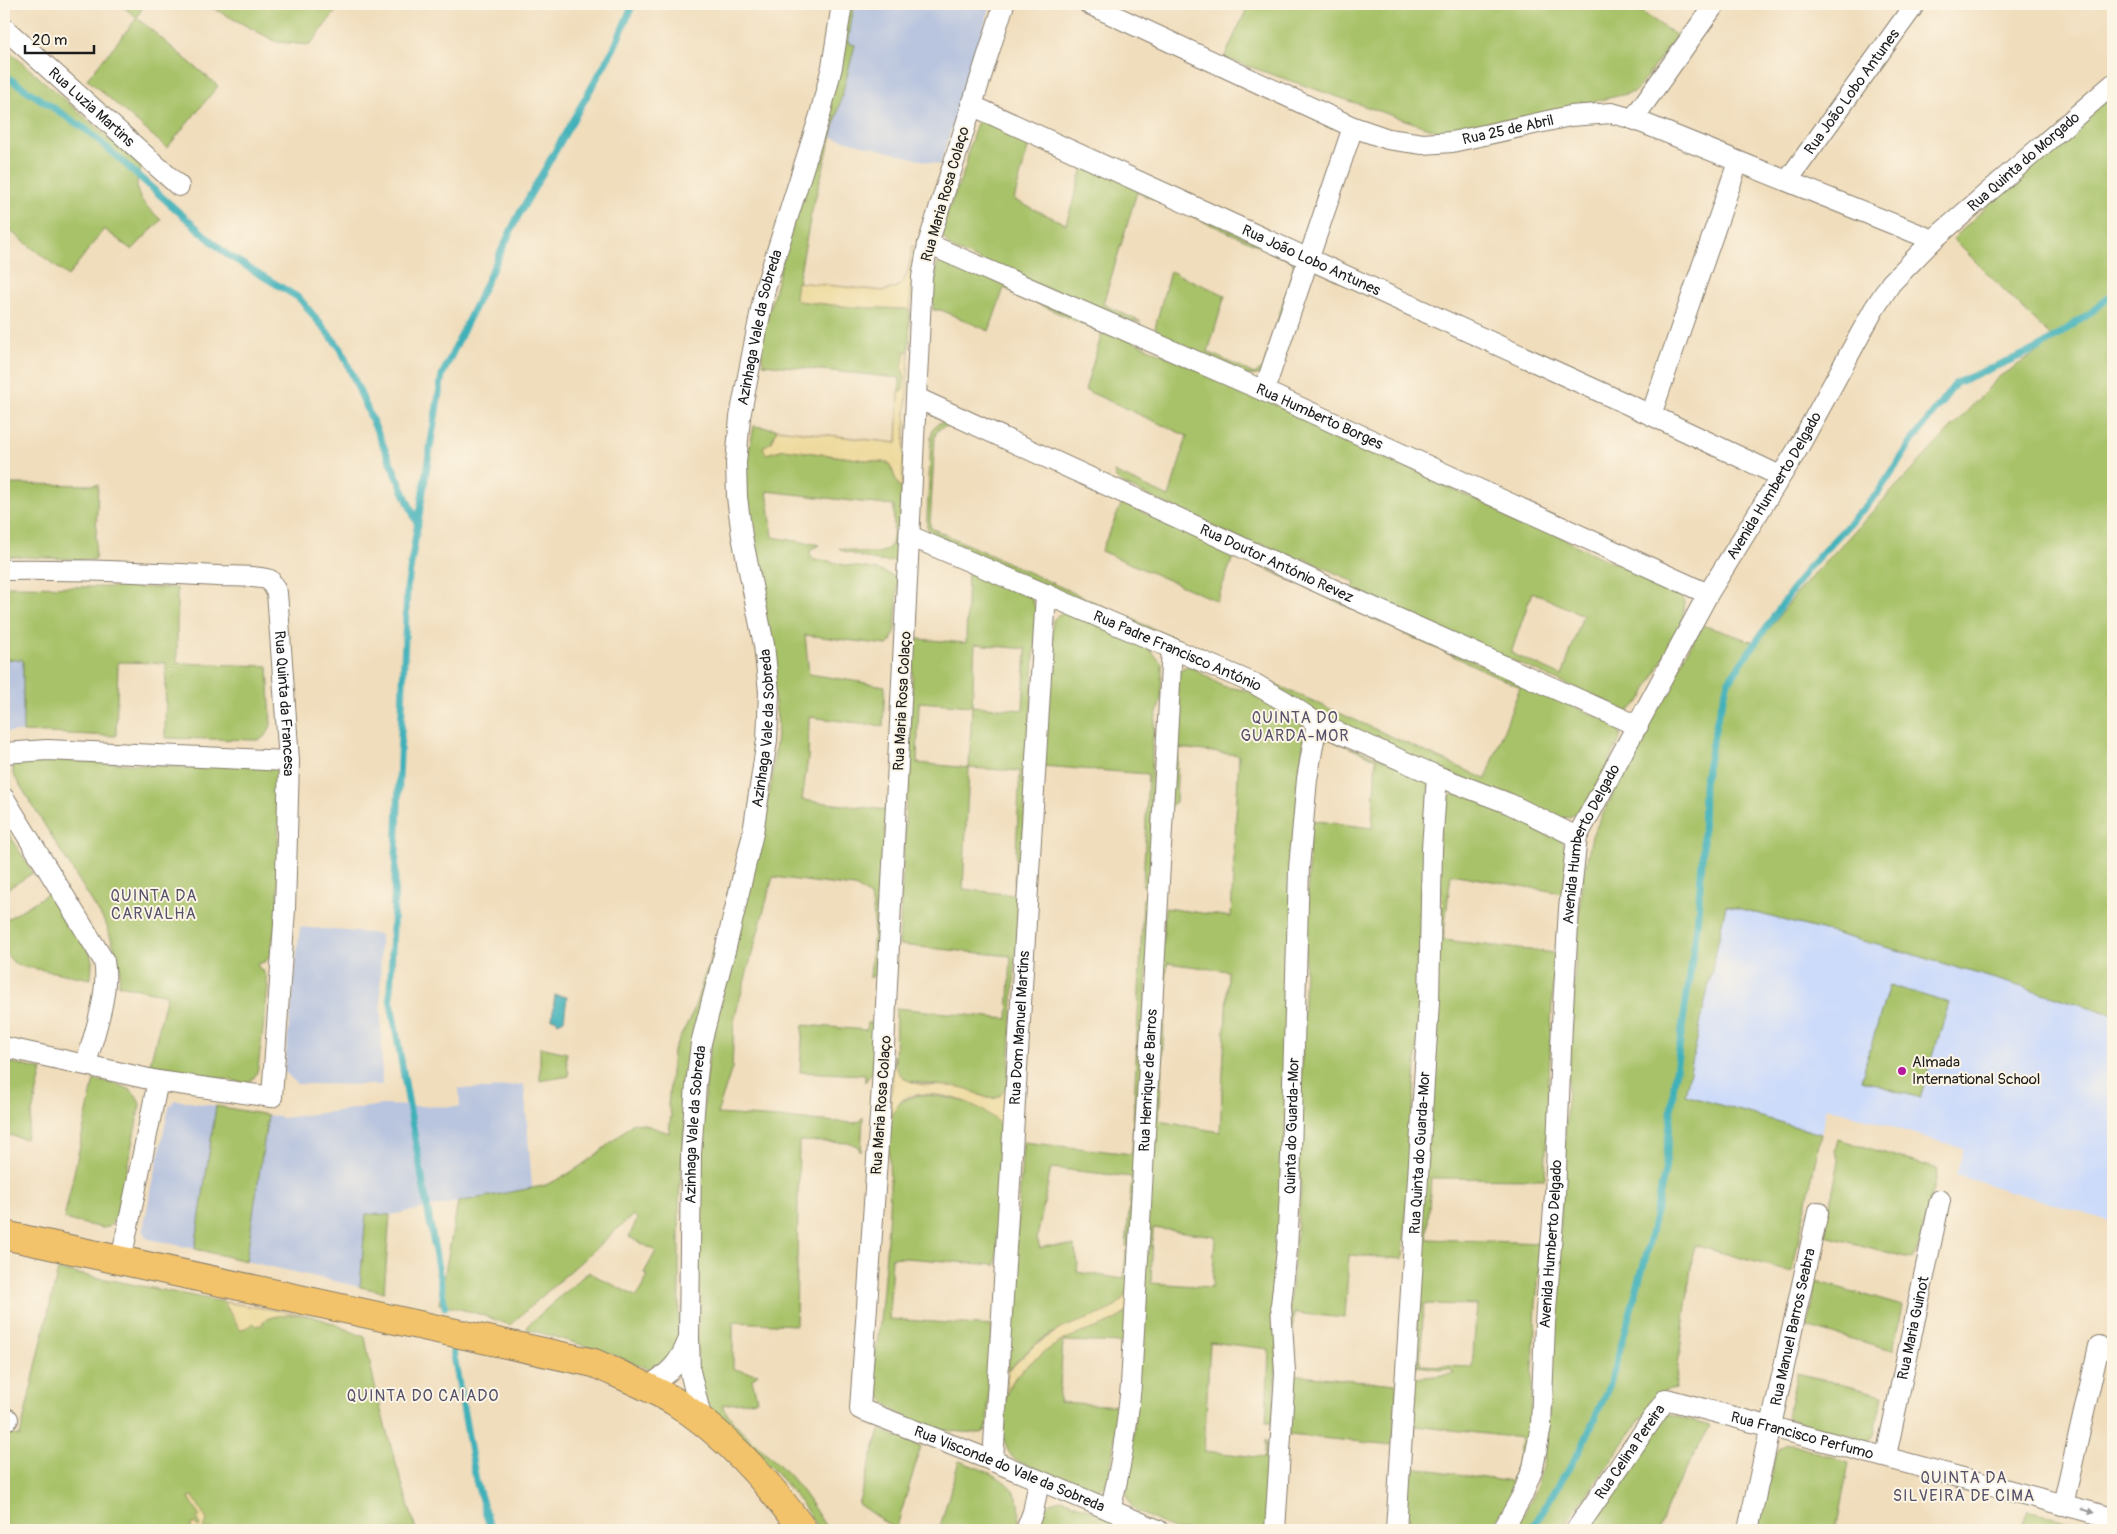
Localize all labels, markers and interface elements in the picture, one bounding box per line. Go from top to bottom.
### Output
scale bar [25,22,94,54]
street label: Rua João Lobo Antunes [1800,25,1904,158]
text: 20 m [32,31,67,50]
street label: Rua Luzia Martins [44,64,139,152]
street label: Rua Quinta do Morgado [1964,108,2084,216]
street label: Rua 25 de Abril [1461,111,1556,149]
street label: Rua Maria Rosa Colaço [917,124,974,264]
street label: Rua João Lobo Antunes [1239,221,1384,301]
street label: Azinhaga Vale da Sobreda [733,247,787,407]
street label: Rua Humberto Borges [1253,380,1386,454]
street label: Avenida Humberto Delgado [1723,409,1826,563]
street label: Rua Doutor António Revez [1197,520,1357,607]
street label: Rua Padre Francisco António [1090,607,1265,696]
street label: Rua Quinta da Francesa [270,630,298,777]
street label: Rua Maria Rosa Colaço [889,631,916,771]
street label: Azinhaga Vale da Sobreda [748,648,779,809]
district label: QUINTA DO GUARDA-MOR [1240,708,1350,746]
street label: Avenida Humberto Delgado [1559,761,1624,925]
district label: QUINTA DA CARVALHA [110,886,198,924]
street label: Rua Dom Manuel Martins [1006,950,1034,1105]
street label: Rua Henrique de Barros [1135,1008,1162,1152]
street label: Rua Maria Rosa Colaço [867,1035,896,1175]
street label: Azinhaga Vale da Sobreda [681,1044,711,1204]
place label: Almada International School [1912,1053,2040,1089]
street label: Quinta do Guarda-Mor [1281,1057,1304,1195]
marker: Almada International School [1896,1065,1908,1077]
street label: Rua Quinta do Guarda-Mor [1406,1070,1435,1235]
street label: Avenida Humberto Delgado [1536,1159,1566,1329]
street label: Rua Manuel Barros Seabra [1767,1246,1820,1408]
street label: Rua Maria Guinot [1893,1273,1934,1381]
district label: QUINTA DO CAIADO [347,1386,499,1406]
street label: Rua Celina Pereira [1591,1401,1670,1503]
street label: Rua Francisco Perfumo [1729,1408,1876,1464]
street label: Rua Visconde do Vale da Sobreda [911,1422,1108,1517]
district label: QUINTA DA SILVEIRA DE CIMA [1893,1468,2035,1506]
one-way arrow [2080,1508,2095,1516]

